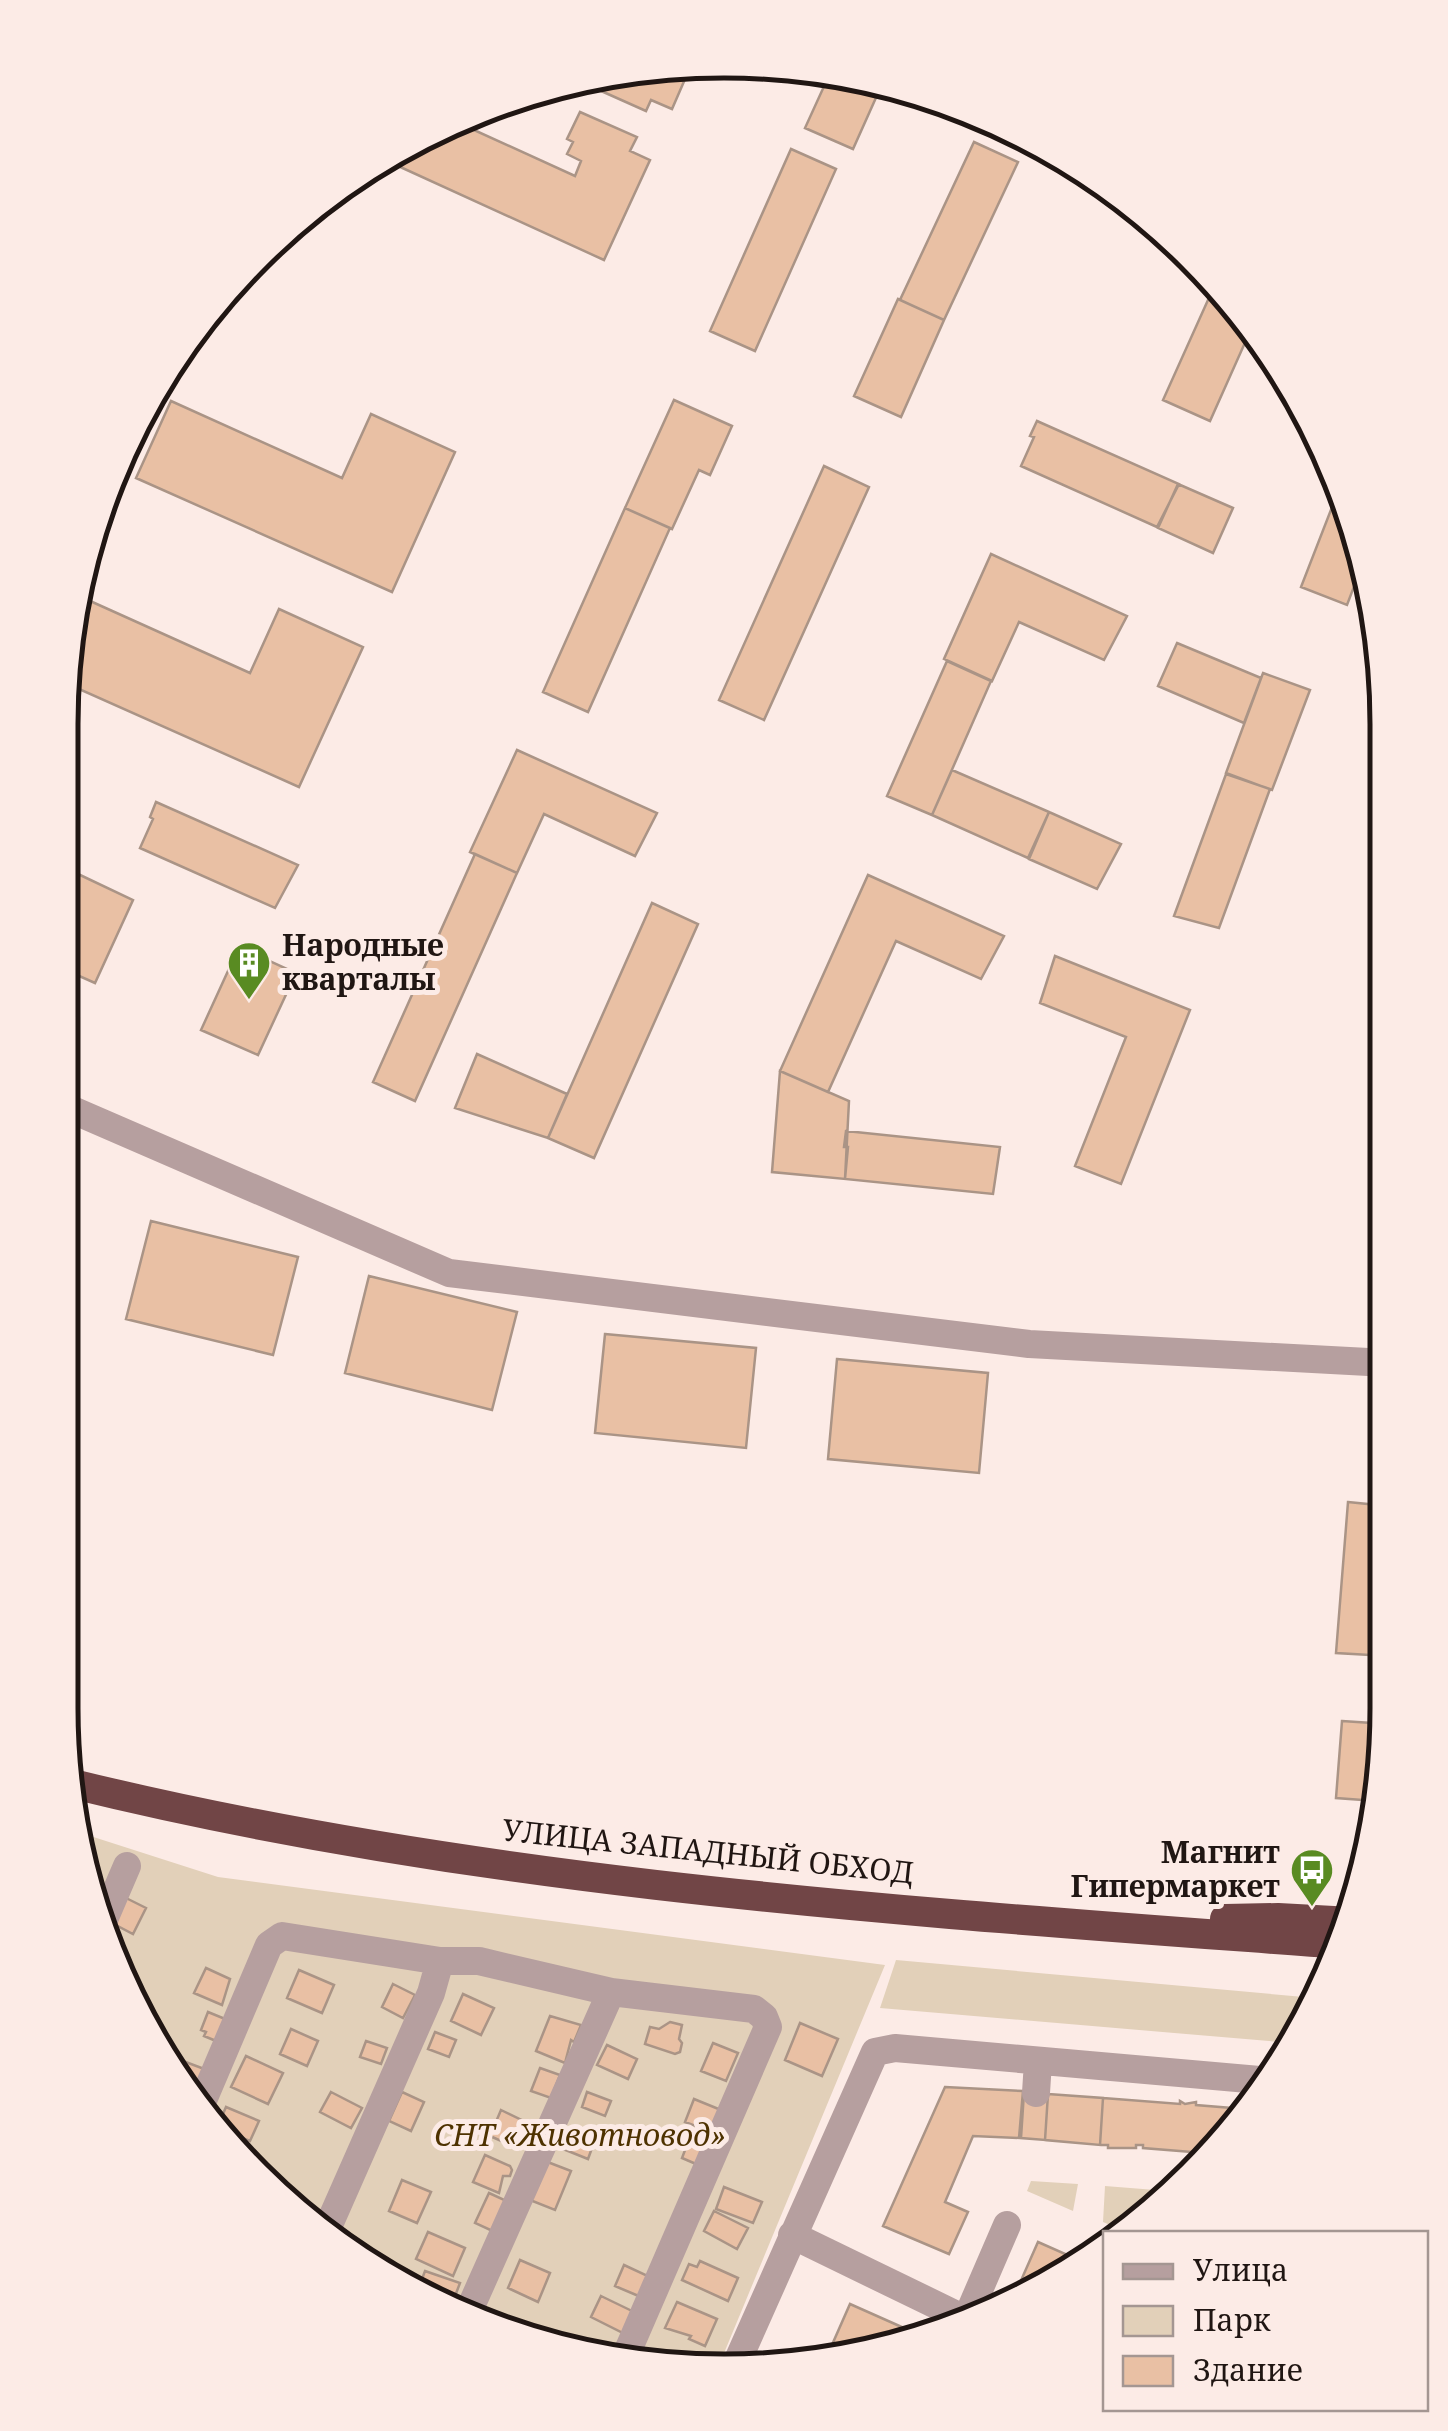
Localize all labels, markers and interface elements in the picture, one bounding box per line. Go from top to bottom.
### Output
place label: Народные кварталы [282,924,444,999]
building icon: Народные кварталы [226,940,272,1001]
street label: УЛИЦА ЗАПАДНЫЙ ОБХОД [501,1809,916,1892]
place label: Магнит Гипермаркет [1071,1831,1280,1906]
bus stop icon: Магнит Гипермаркет [1289,1847,1335,1908]
park label: СНТ «Животновод» [434,2114,726,2155]
legend [1103,2231,1428,2411]
text: Улица [1193,2249,1288,2290]
text: Парк [1193,2299,1271,2340]
text: Здание [1193,2349,1303,2390]

